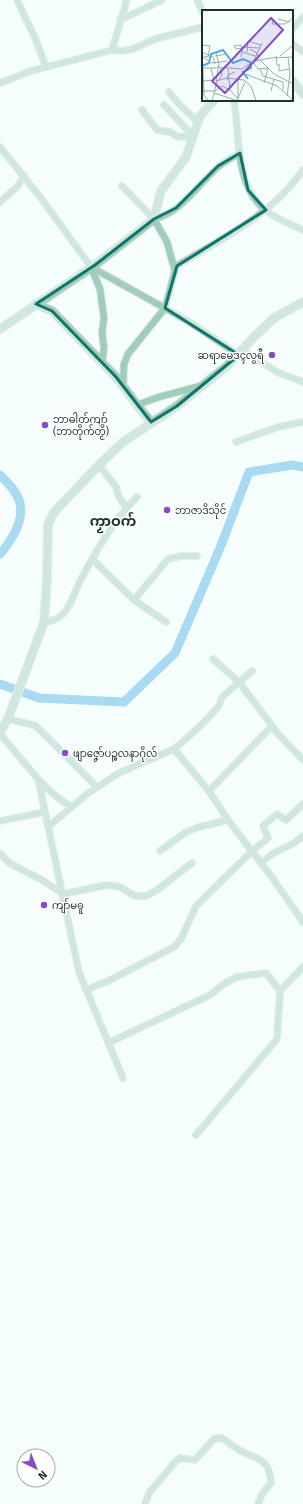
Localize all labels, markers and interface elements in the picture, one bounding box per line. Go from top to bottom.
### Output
inset map [202,10,293,101]
place label: ဆရာမေဒၚလွရီ [198,348,265,364]
marker: ဆရာမေဒၚလွရီ [267,350,277,360]
place label: ဘာဓါတ်ကျာ် (ဘာတိုက်တၟိ) [53,412,109,440]
marker: ဘာဓါတ်ကျာ် (ဘာတိုက်တၟိ) [40,420,50,430]
place label: ဘာဇာဒိသိုင် [175,503,226,519]
marker: ဘာဇာဒိသိုင် [162,505,172,515]
district label: ကၟာဝက် [90,511,136,534]
place label: ဖျာဇၞော်ပဉ္စလနာဂိုလ် [73,746,157,762]
marker: ဖျာဇၞော်ပဉ္စလနာဂိုလ် [60,748,70,758]
place label: ကျာ်မၜူ [52,898,84,914]
marker: ကျာ်မၜူ [39,900,49,910]
north arrow [16,1448,56,1488]
text: N [35,1468,50,1482]

